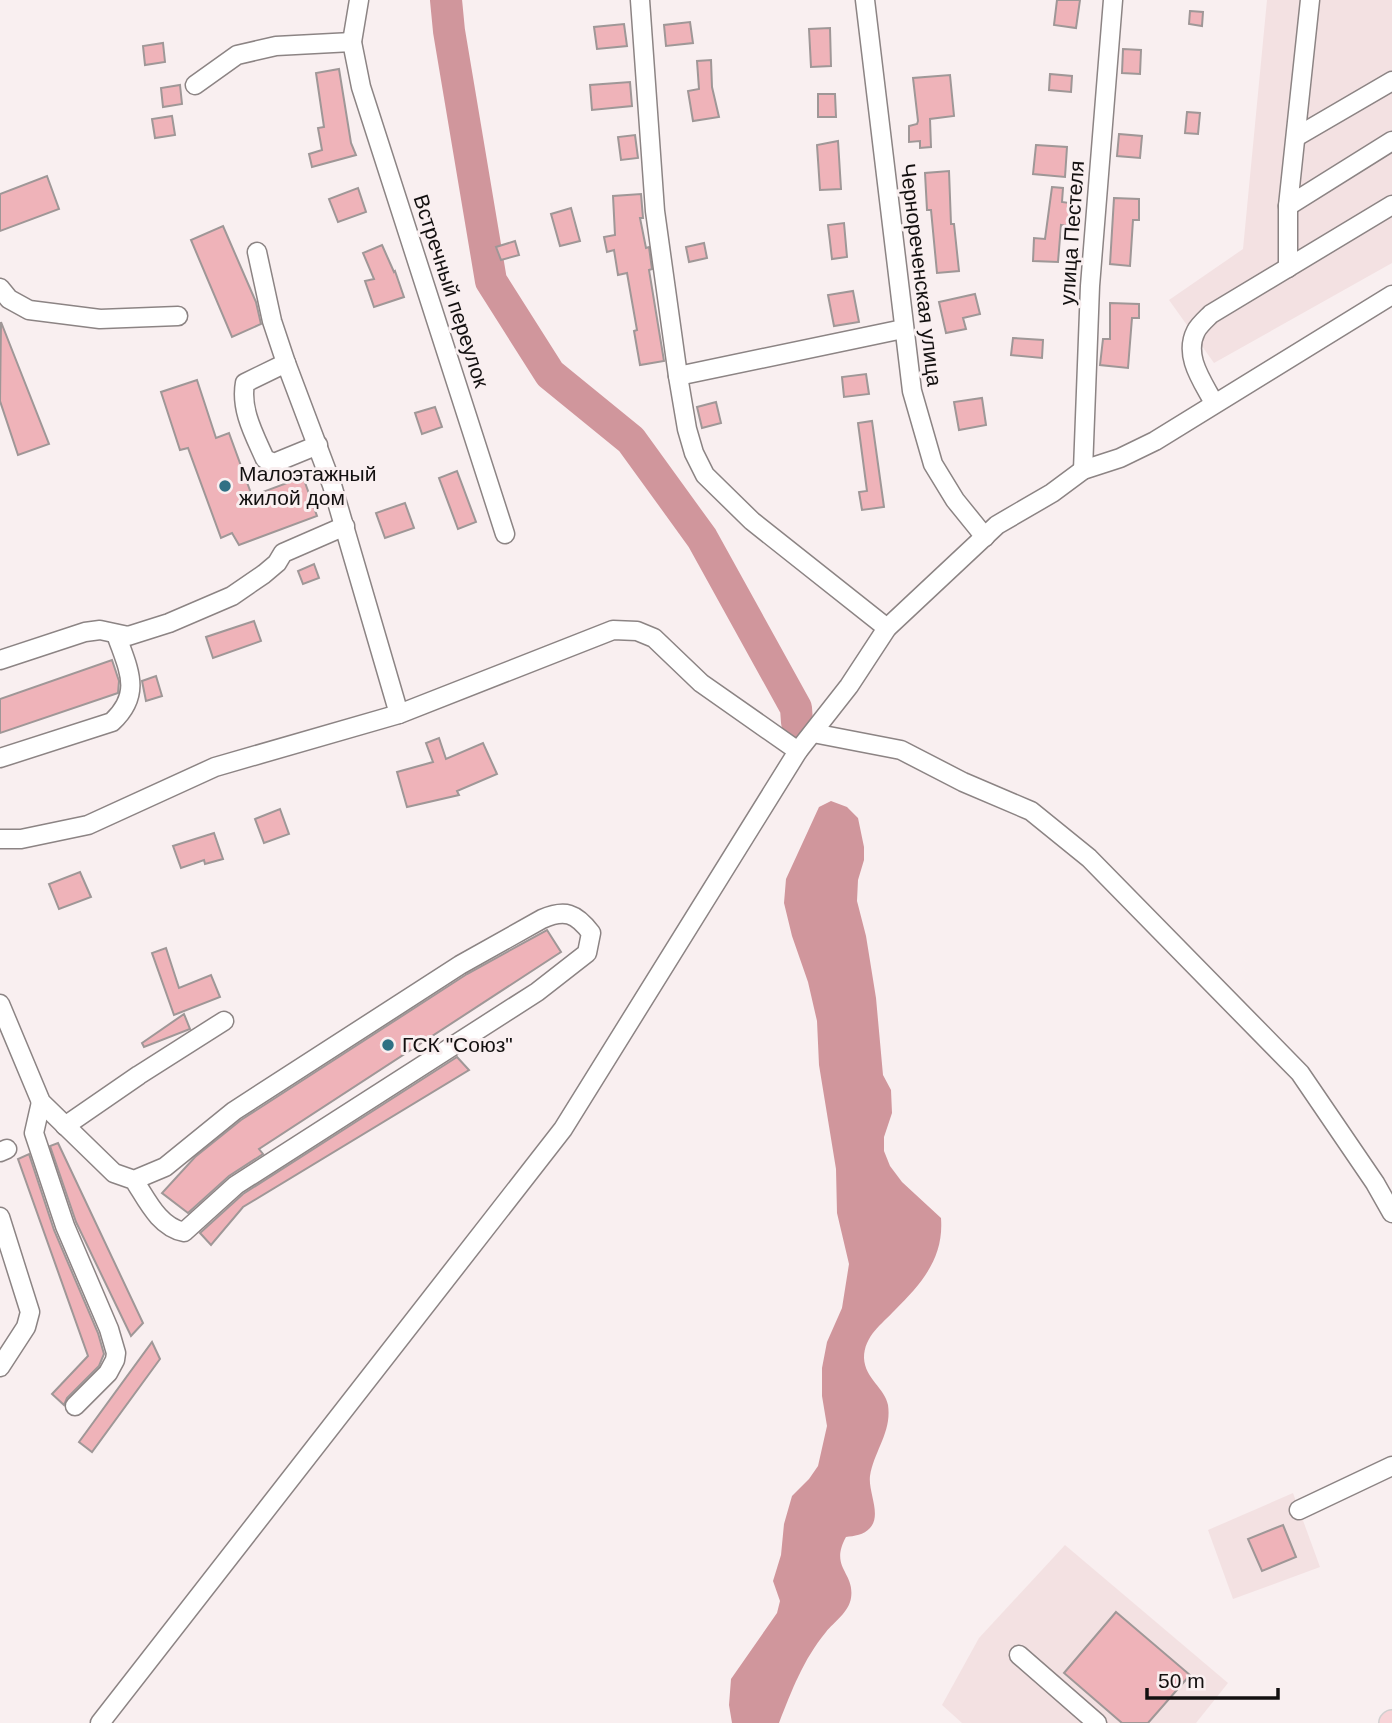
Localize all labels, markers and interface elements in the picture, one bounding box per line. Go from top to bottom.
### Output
street label: улица Пестеля [1055,160,1088,306]
street label: Чернореченская улица [896,162,947,388]
street label: Встречный переулок [409,191,494,391]
place label: Малоэтажный жилой дом [239,462,376,509]
marker: Малоэтажный жилой дом [217,478,233,494]
place label: ГСК "Союз" [402,1033,513,1056]
marker: ГСК "Союз" [380,1037,396,1053]
scale bar [1147,1656,1278,1700]
text: 50 m [1158,1669,1205,1692]

